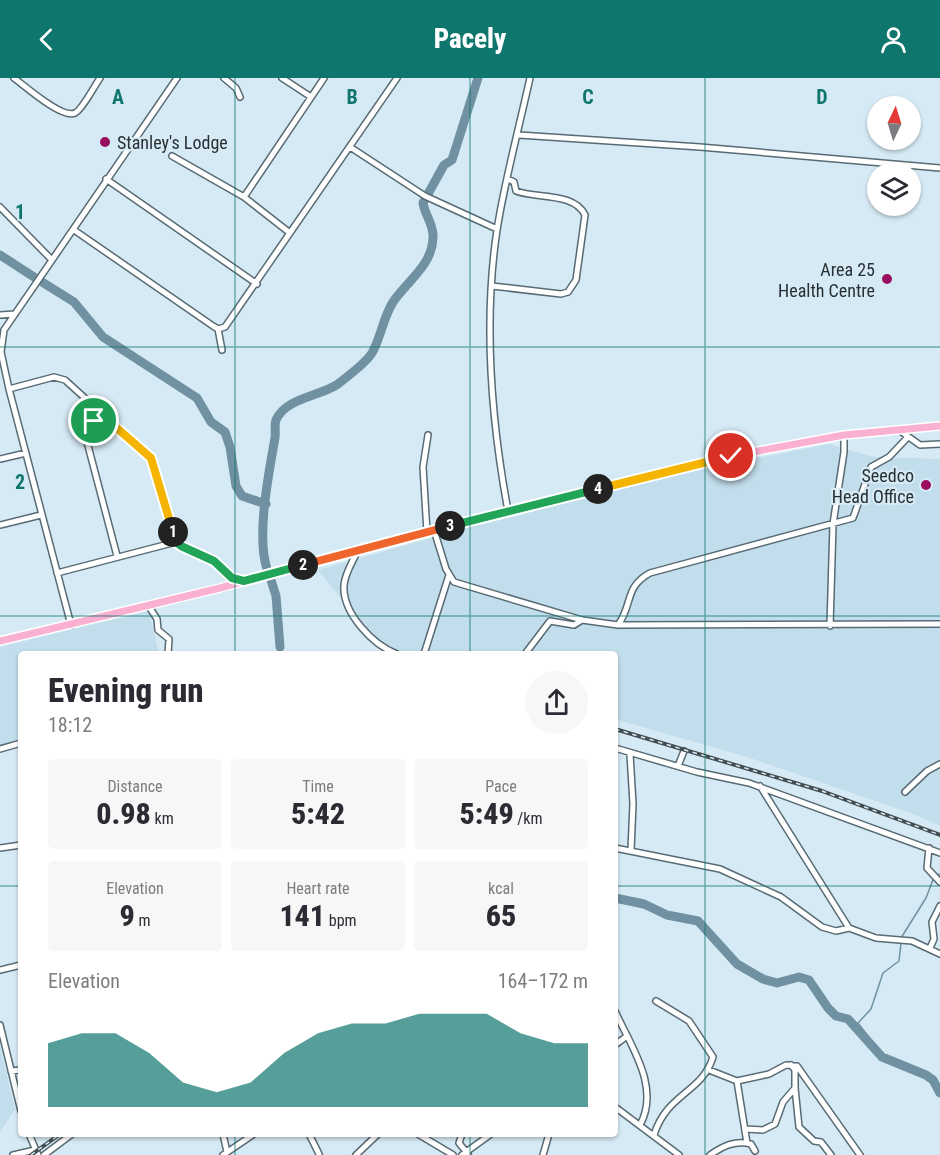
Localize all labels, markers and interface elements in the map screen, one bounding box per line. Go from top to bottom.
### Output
icon: back [30,23,63,56]
text: Pacely [434,23,506,55]
icon: person [877,23,910,56]
text: A [112,85,124,109]
text: B [346,85,358,109]
text: C [582,85,594,109]
text: D [816,85,828,109]
north arrow [867,96,921,150]
map controls [867,96,921,216]
place label: Stanley's Lodge [117,132,228,153]
marker: Stanley's Lodge [98,135,112,149]
button: layers [867,162,921,216]
text: 1 [15,200,25,224]
place label: Area 25 Health Centre [778,259,875,301]
marker: Area 25 Health Centre [880,272,894,286]
pin [68,395,119,446]
icon: arrive [77,404,110,437]
pin [705,430,756,481]
icon: check [714,439,747,472]
place label: Seedco Head Office [832,465,914,507]
text: 2 [15,470,25,494]
pin: 4 [583,474,613,504]
marker: Seedco Head Office [919,478,933,492]
text: 4 [594,479,602,498]
pin: 3 [435,511,465,541]
text: 3 [446,516,454,535]
pin: 1 [158,517,188,547]
text: 1 [169,522,177,541]
pin: 2 [288,550,318,580]
text: 2 [299,555,307,574]
text: Evening run [48,671,204,710]
button: share [525,671,588,734]
text: 18:12 [48,713,92,737]
text: Distance [107,777,163,796]
text: Time [302,777,334,796]
text: Pace [485,777,517,796]
text: 0.98 [96,796,151,831]
text: 5:42 [291,796,345,831]
text: 5:49 [459,796,514,831]
text: km [151,809,174,828]
text: /km [514,809,543,828]
text: Elevation [106,879,164,898]
text: Heart rate [286,879,350,898]
text: kcal [488,879,514,898]
text: 9 [120,898,135,933]
text: 141 [279,898,325,933]
text: 65 [486,898,516,933]
text: m [135,911,150,930]
text: bpm [325,911,357,930]
text: Elevation [48,969,120,993]
text: 164–172 m [498,969,588,993]

